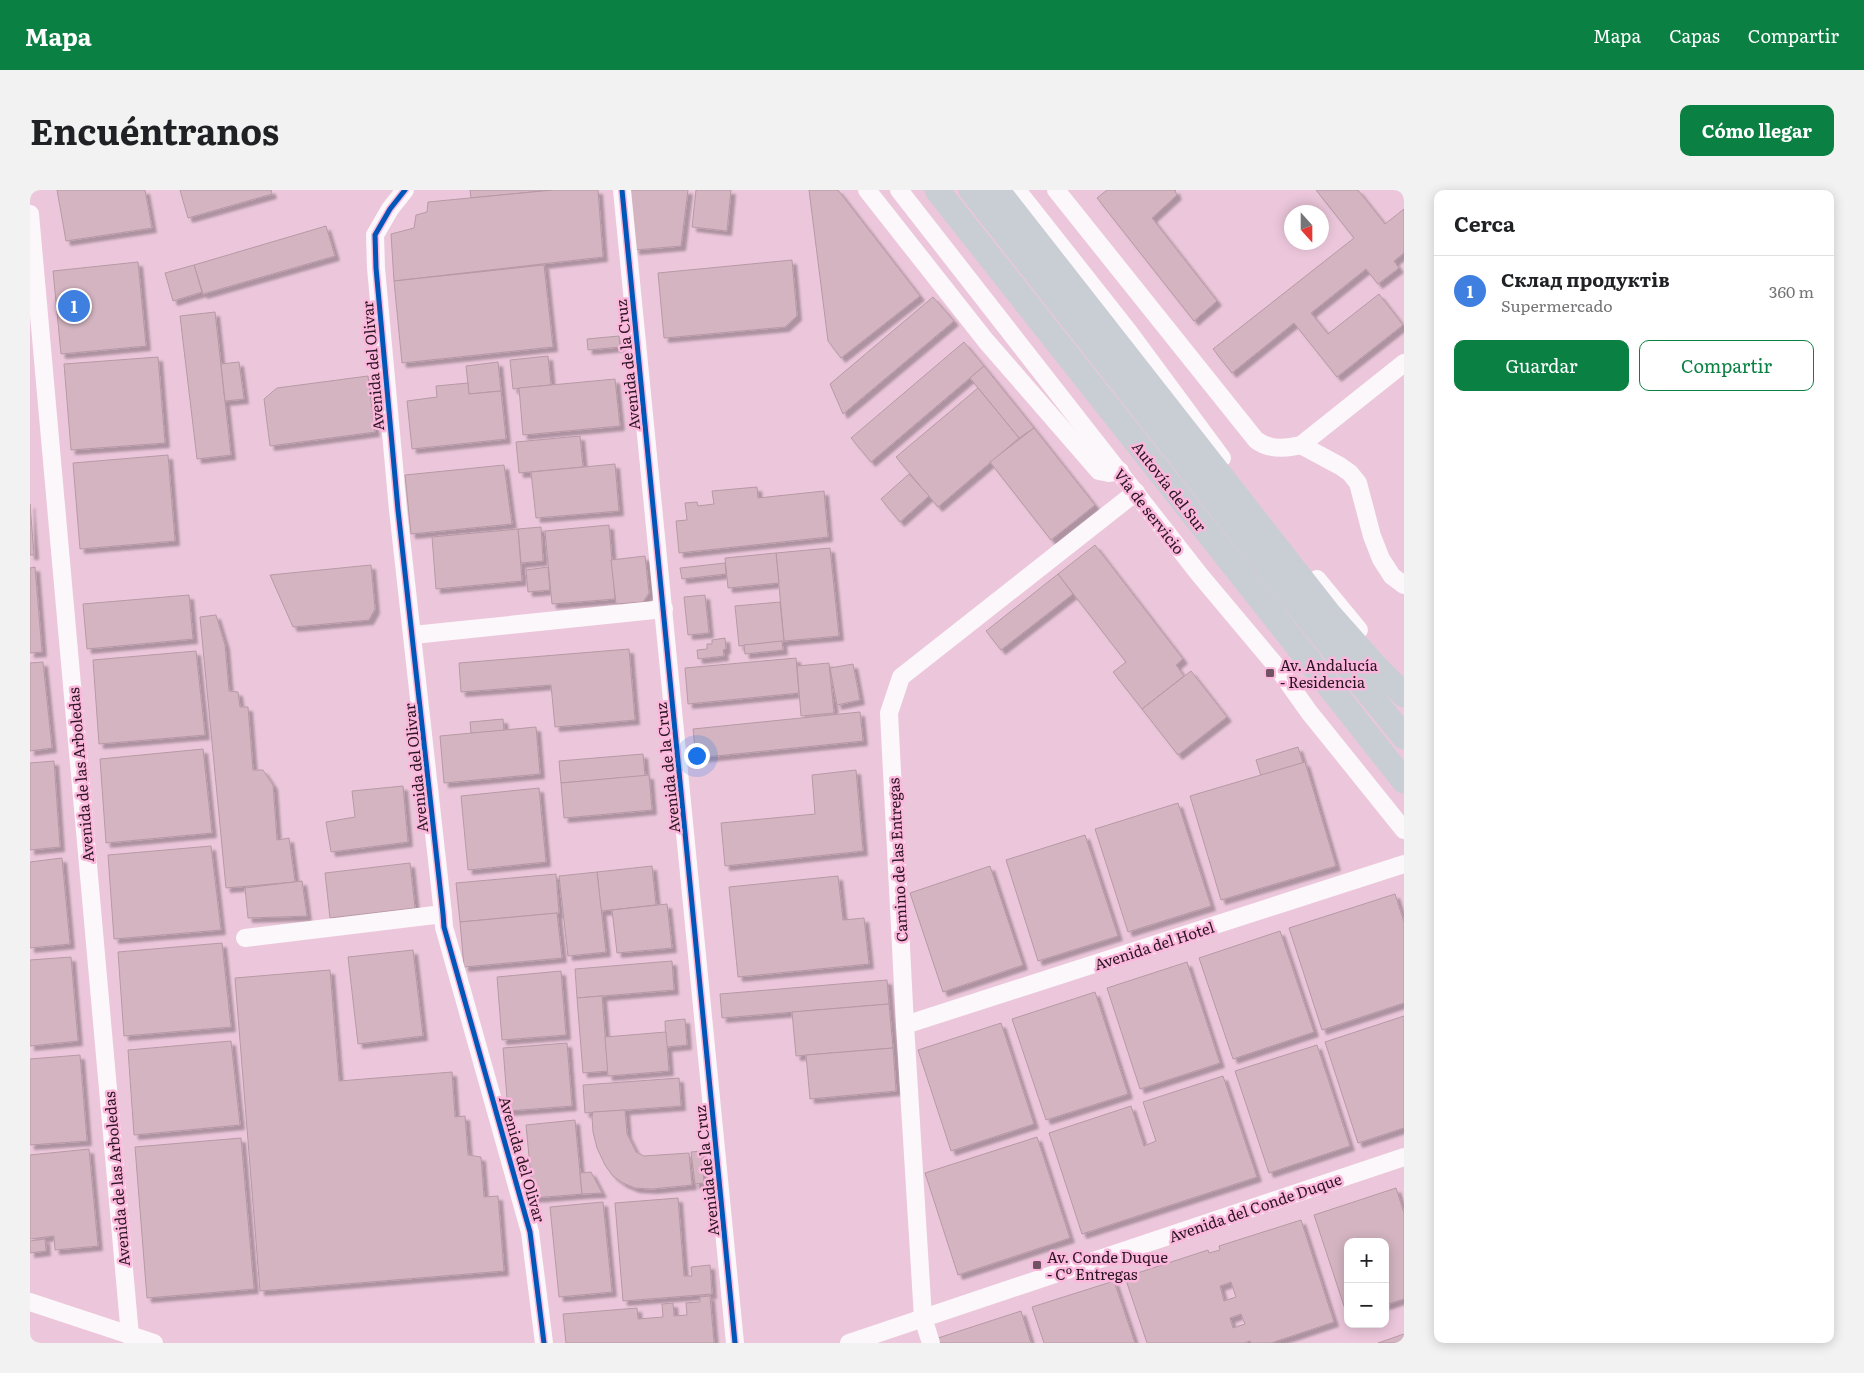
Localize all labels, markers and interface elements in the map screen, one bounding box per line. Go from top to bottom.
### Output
text: Mapa [25,18,92,53]
text: Mapa [1593,22,1641,49]
text: Capas [1669,22,1720,49]
text: Compartir [1748,22,1839,49]
text: Encuéntranos [30,104,279,156]
button: Cómo llegar [1680,105,1834,156]
north arrow [1284,205,1329,250]
text: Cerca [1454,207,1515,238]
text: Склад продуктів [1501,265,1670,293]
text: 1 [1467,279,1473,303]
text: 360 m [1769,279,1814,303]
pin: 1 [58,287,90,325]
text: Supermercado [1501,293,1613,317]
street label: Avenida de la Cruz [609,299,645,431]
street label: Avenida del Olivar [355,300,389,432]
button: Guardar [1454,340,1629,391]
button: Compartir [1639,340,1814,391]
street label: Autovía del Sur [1127,436,1213,536]
street label: Vía de servicio [1109,463,1191,559]
place label: Av. Andalucía - Residencia [1280,653,1379,693]
marker: Av. Andalucía - Residencia [1264,667,1276,679]
street label: Avenida de las Arboledas [61,686,99,863]
street label: Avenida del Olivar [397,702,433,834]
street label: Avenida de la Cruz [649,702,685,834]
your location [684,743,710,769]
street label: Camino de las Entregas [881,777,913,943]
street label: Avenida del Hotel [1091,915,1217,975]
street label: Avenida de las Arboledas [97,1090,135,1267]
street label: Avenida del Olivar [494,1093,552,1225]
street label: Avenida de la Cruz [688,1105,724,1237]
street label: Avenida del Conde Duque [1165,1167,1345,1247]
map controls [1344,1238,1389,1328]
button: + [1344,1238,1389,1283]
place label: Av. Conde Duque - Cº Entregas [1047,1245,1168,1285]
marker: Av. Conde Duque - Cº Entregas [1031,1259,1043,1271]
button: − [1344,1283,1389,1328]

